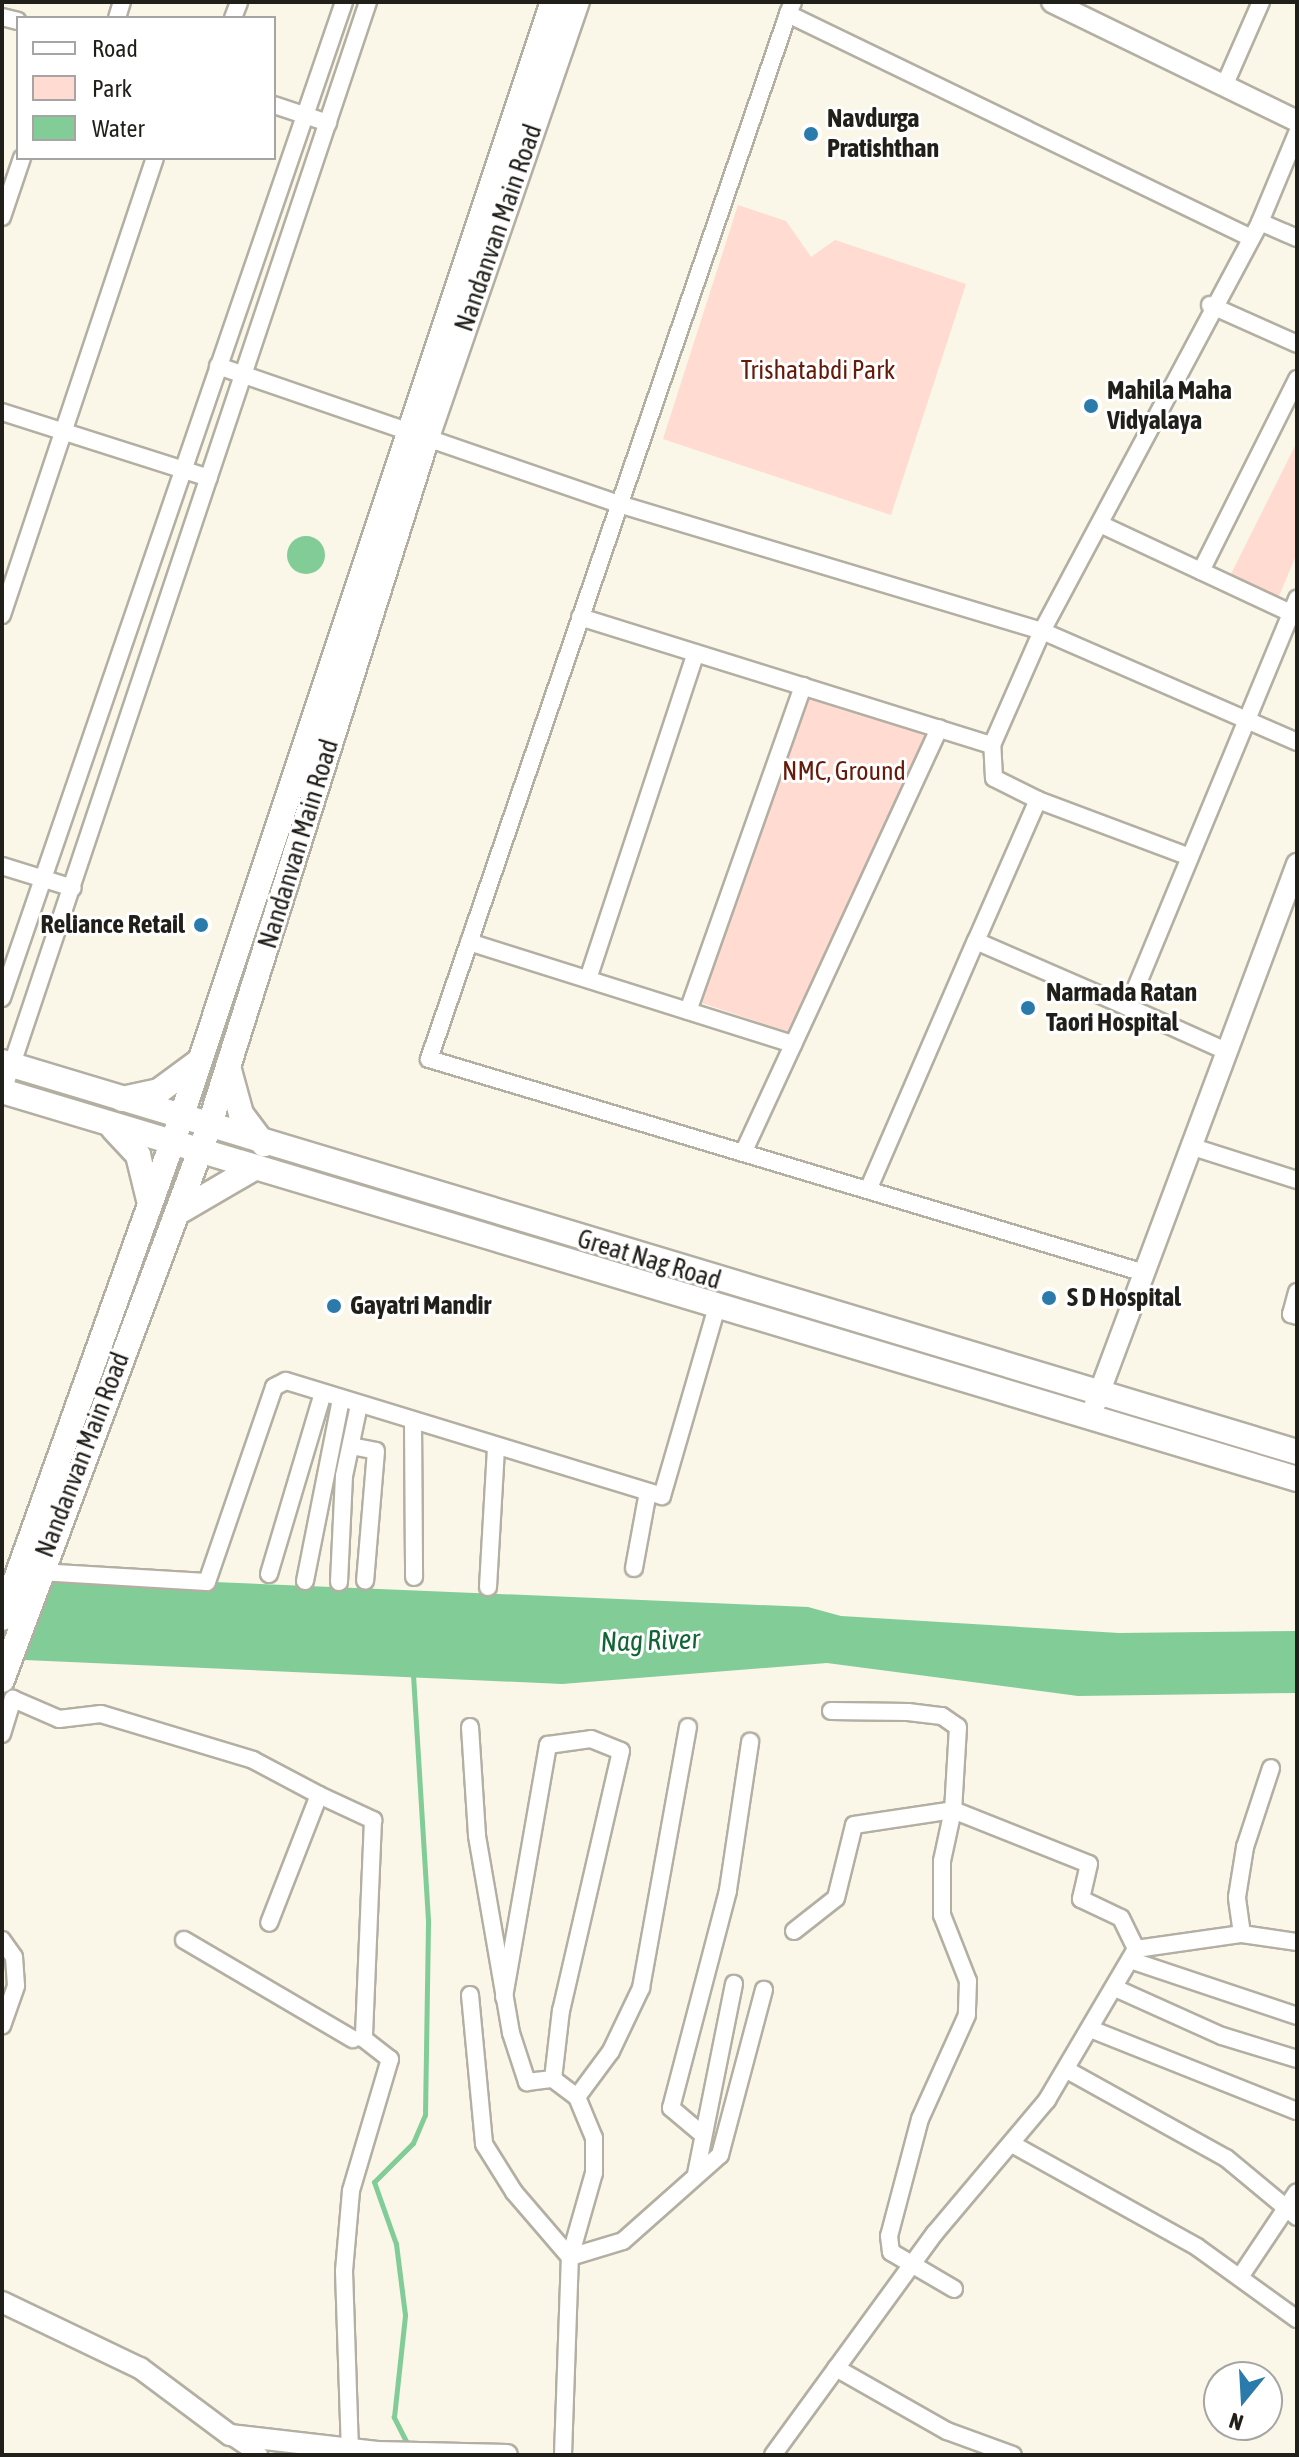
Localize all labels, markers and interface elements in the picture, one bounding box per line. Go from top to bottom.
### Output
legend [16,16,276,160]
text: Road [92,35,138,62]
text: Park [92,75,132,102]
place label: Navdurga Pratishthan [827,103,939,164]
text: Water [92,115,145,142]
street label: Nandanvan Main Road [449,120,549,336]
marker: Navdurga Pratishthan [802,125,820,143]
park label: Trishatabdi Park [741,355,895,387]
place label: Mahila Maha Vidyalaya [1107,375,1232,436]
marker: Mahila Maha Vidyalaya [1082,397,1100,415]
street label: Nandanvan Main Road [252,736,346,952]
park label: NMC, Ground [782,756,906,788]
place label: Reliance Retail [40,909,185,941]
marker: Reliance Retail [192,916,210,934]
place label: Narmada Ratan Taori Hospital [1046,977,1197,1038]
marker: Narmada Ratan Taori Hospital [1017,997,1039,1019]
street label: Great Nag Road [574,1223,724,1297]
place label: S D Hospital [1067,1282,1181,1314]
marker: S D Hospital [1038,1287,1060,1309]
place label: Gayatri Mandir [350,1290,491,1322]
marker: Gayatri Mandir [325,1297,343,1315]
street label: Nandanvan Main Road [30,1348,136,1562]
water label: Nag River [600,1621,700,1659]
north arrow [1203,2361,1283,2441]
text: N [1226,2408,1246,2436]

